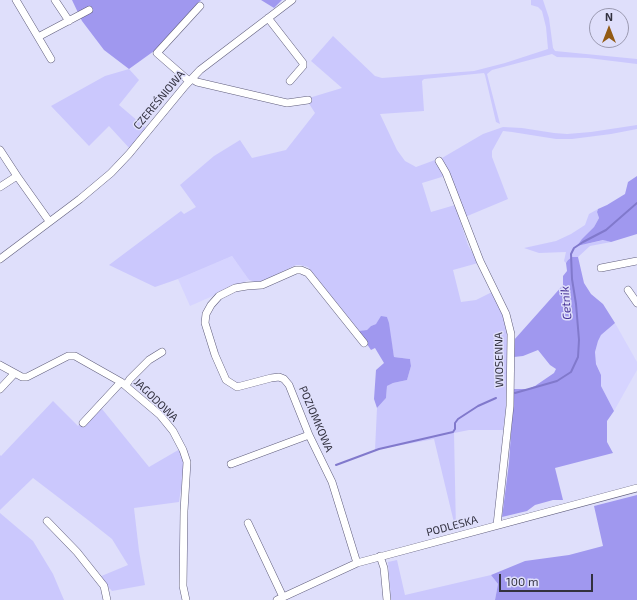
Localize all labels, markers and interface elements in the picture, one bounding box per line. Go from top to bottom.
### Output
north arrow [589,8,629,48]
text: N [605,10,613,23]
street label: CZEREŚNIOWA [131,68,187,132]
water label: Cetnik [557,286,575,320]
street label: WIOSENNA [492,332,506,388]
street label: JAGODOWA [131,376,181,424]
street label: POZIOMKOWA [296,384,336,454]
street label: PODLESKA [425,513,479,539]
scale bar [501,566,595,592]
text: 100 m [506,574,538,588]

